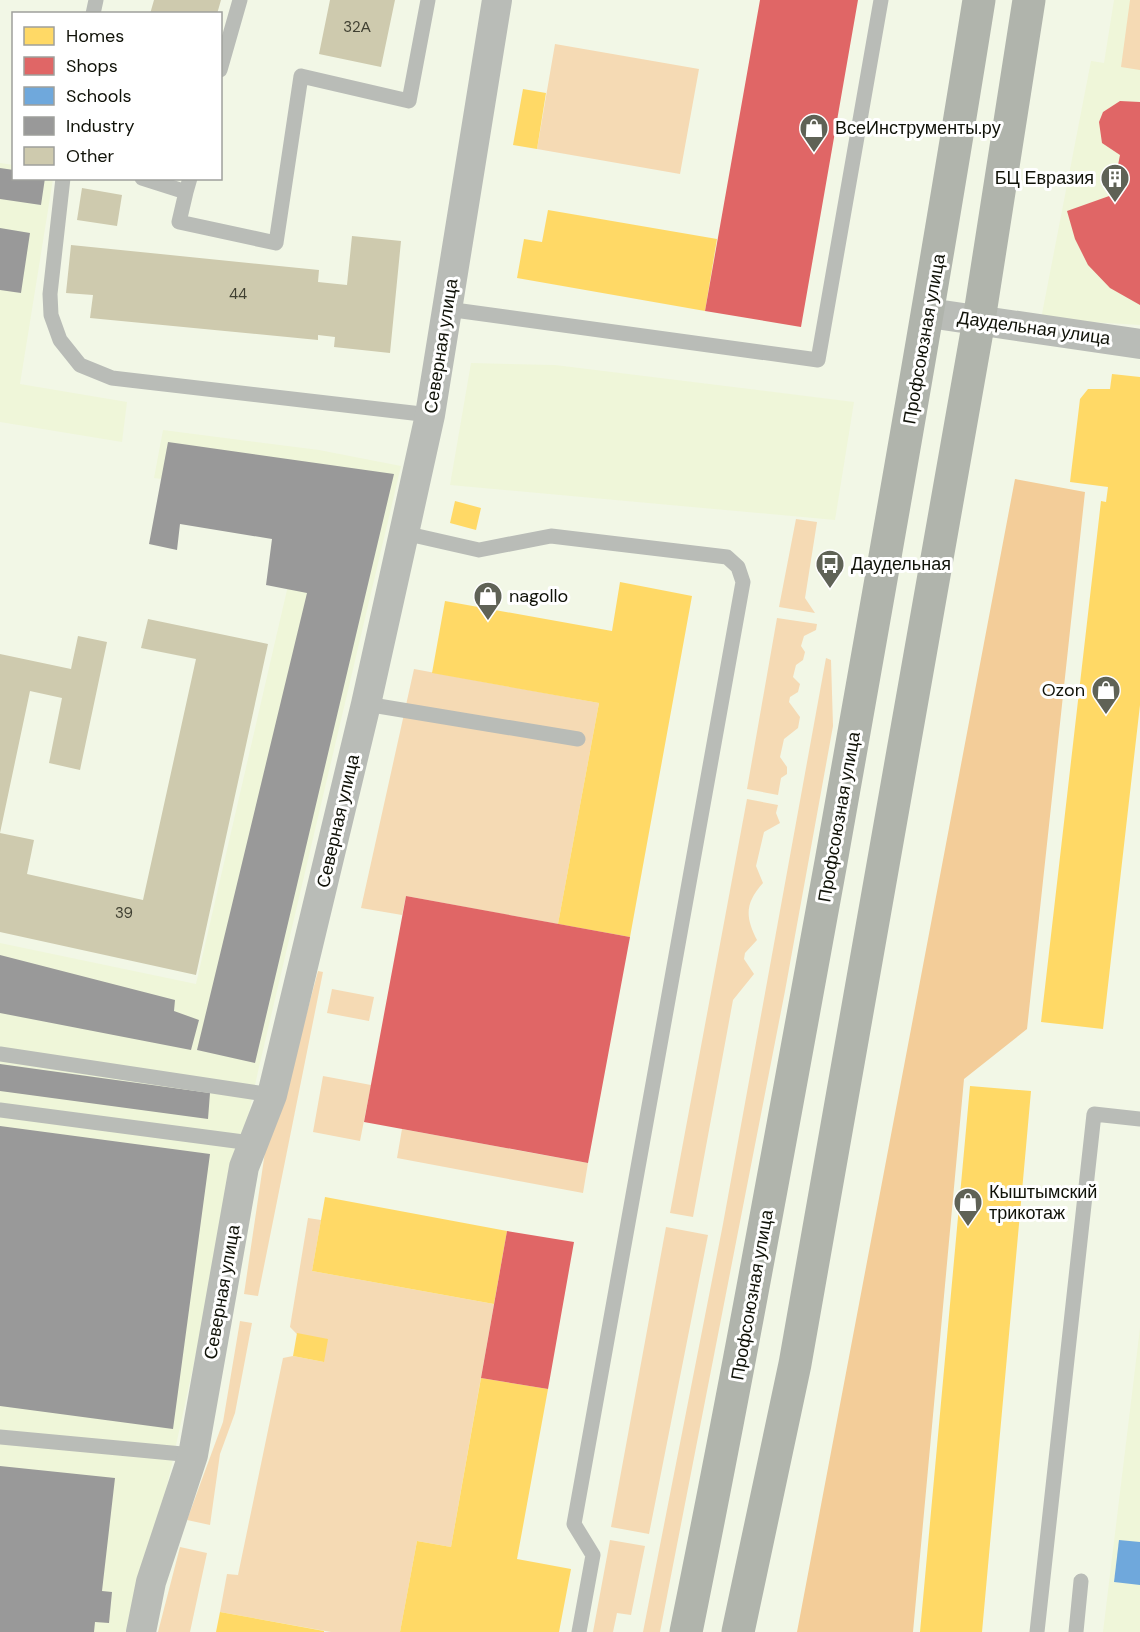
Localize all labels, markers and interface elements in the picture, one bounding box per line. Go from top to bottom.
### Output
legend [12,12,222,180]
house number: 32А [343,17,371,37]
text: Homes [66,24,124,48]
text: Shops [66,54,118,78]
text: Schools [66,84,131,108]
shop icon: ВсеИнструменты.ру [798,112,830,154]
text: Industry [66,114,135,138]
place label: ВсеИнструменты.ру [835,116,1001,140]
text: Other [66,144,115,168]
building icon: БЦ Евразия [1099,162,1131,204]
place label: БЦ Евразия [995,166,1094,190]
street label: Профсоюзная улица [897,251,951,426]
street label: Северная улица [418,276,464,415]
house number: 44 [229,284,247,304]
street label: Даудельная улица [956,305,1113,351]
bus stop icon: Даудельная [814,548,846,590]
place label: Даудельная [851,552,951,576]
shop icon: nagollo [472,580,504,622]
place label: nagollo [509,584,568,608]
shop icon: Ozon [1090,674,1122,716]
place label: Ozon [1042,678,1085,702]
street label: Профсоюзная улица [812,729,866,904]
street label: Северная улица [311,751,365,890]
house number: 39 [115,903,133,923]
place label: Кыштымский трикотаж [989,1180,1097,1225]
shop icon: Кыштымский трикотаж [952,1186,984,1228]
street label: Профсоюзная улица [725,1207,779,1382]
street label: Северная улица [198,1222,246,1361]

